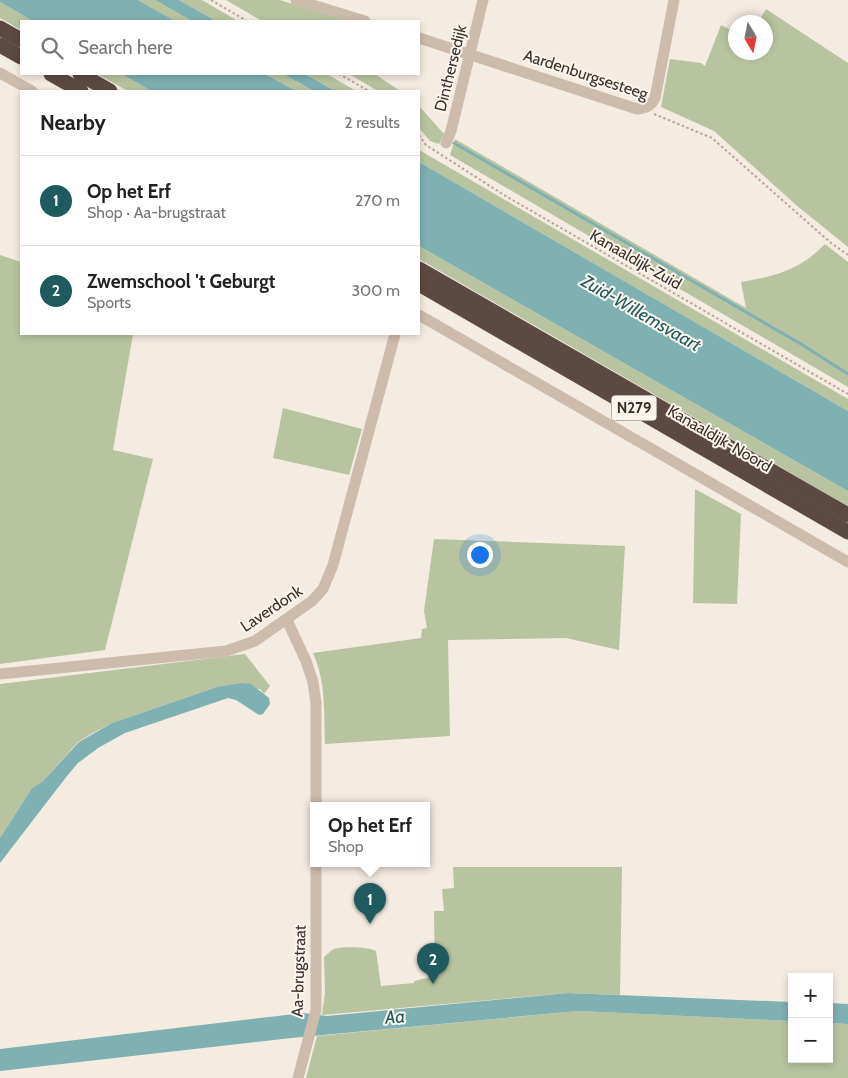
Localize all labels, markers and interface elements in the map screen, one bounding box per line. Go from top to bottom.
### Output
north arrow [728,15,773,60]
search box [20,20,420,75]
street label: Dinthersedijk [431,22,471,113]
icon: search [38,34,66,62]
text: Search here [78,36,172,59]
street label: Aardenburgsesteeg [521,45,651,104]
text: Nearby [40,110,106,135]
text: 2 results [344,113,400,132]
text: Op het Erf [87,180,171,203]
text: 1 [53,191,59,210]
text: 270 m [355,191,400,210]
text: Shop · Aa-brugstraat [87,203,226,222]
street label: Kanaaldijk-Zuid [587,226,685,293]
water label: Zuid-Willemsvaart [577,269,705,356]
text: Zwemschool 't Geburgt [87,270,275,293]
text: 2 [52,281,60,300]
text: 300 m [351,281,400,300]
text: Sports [87,293,131,312]
road number: N279 [612,396,656,420]
street label: Kanaaldijk-Noord [665,401,775,476]
your location [467,542,493,568]
street label: Laverdonk [237,581,306,636]
popup [310,802,430,867]
text: Op het Erf [328,814,412,837]
text: Shop [328,837,364,856]
pin: 1 [354,883,386,924]
street label: Aa-brugstraat [287,924,310,1017]
pin: 2 [417,943,449,984]
map controls [788,973,833,1063]
button: + [788,973,833,1018]
water label: Aa [383,1005,406,1029]
button: − [788,1018,833,1063]

